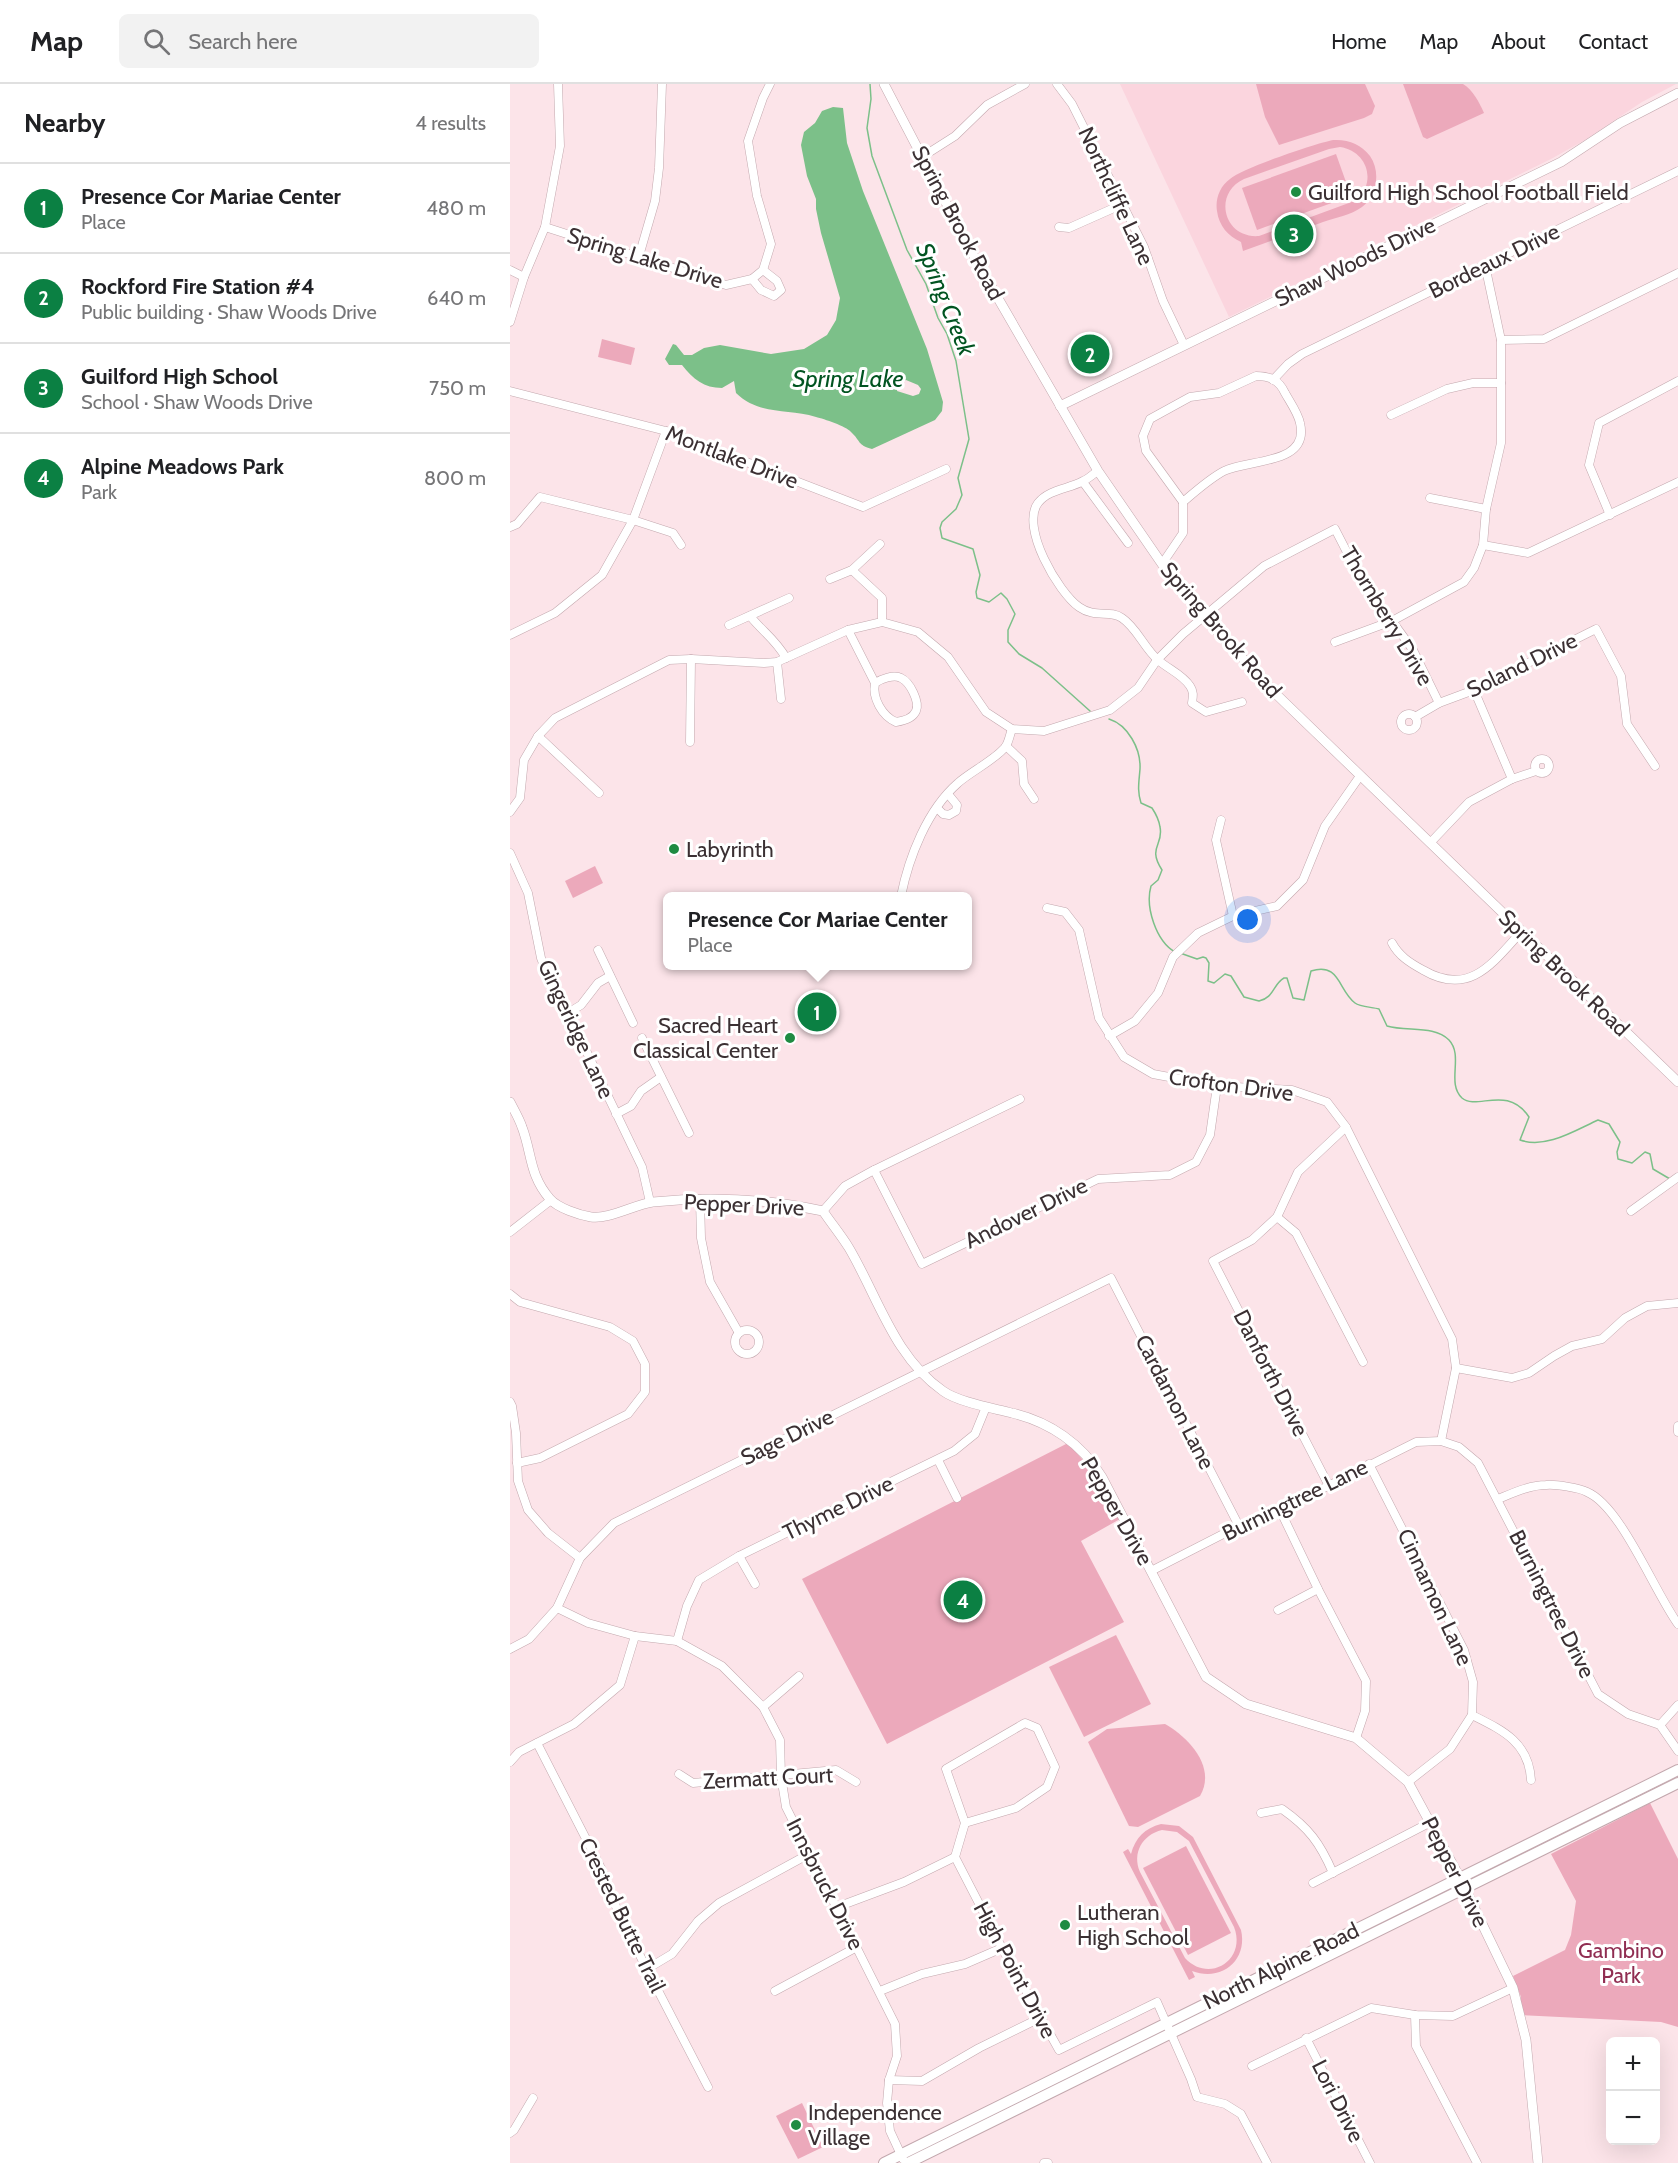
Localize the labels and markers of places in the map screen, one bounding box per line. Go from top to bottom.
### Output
place label: Guilford High School Football Field [1308,179,1629,206]
marker: Guilford High School Football Field [1289,185,1303,199]
pin: 3 [1274,212,1314,256]
pin: 2 [1070,332,1110,376]
place label: Labyrinth [686,836,774,863]
marker: Labyrinth [667,842,681,856]
pin: 1 [798,990,836,1034]
place label: Sacred Heart Classical Center [633,1012,779,1064]
marker: Sacred Heart Classical Center [783,1031,797,1045]
pin: 4 [944,1578,982,1622]
place label: Lutheran High School [1077,1899,1190,1951]
marker: Lutheran High School [1058,1918,1072,1932]
place label: Independence Village [808,2099,942,2151]
marker: Independence Village [789,2118,803,2132]

